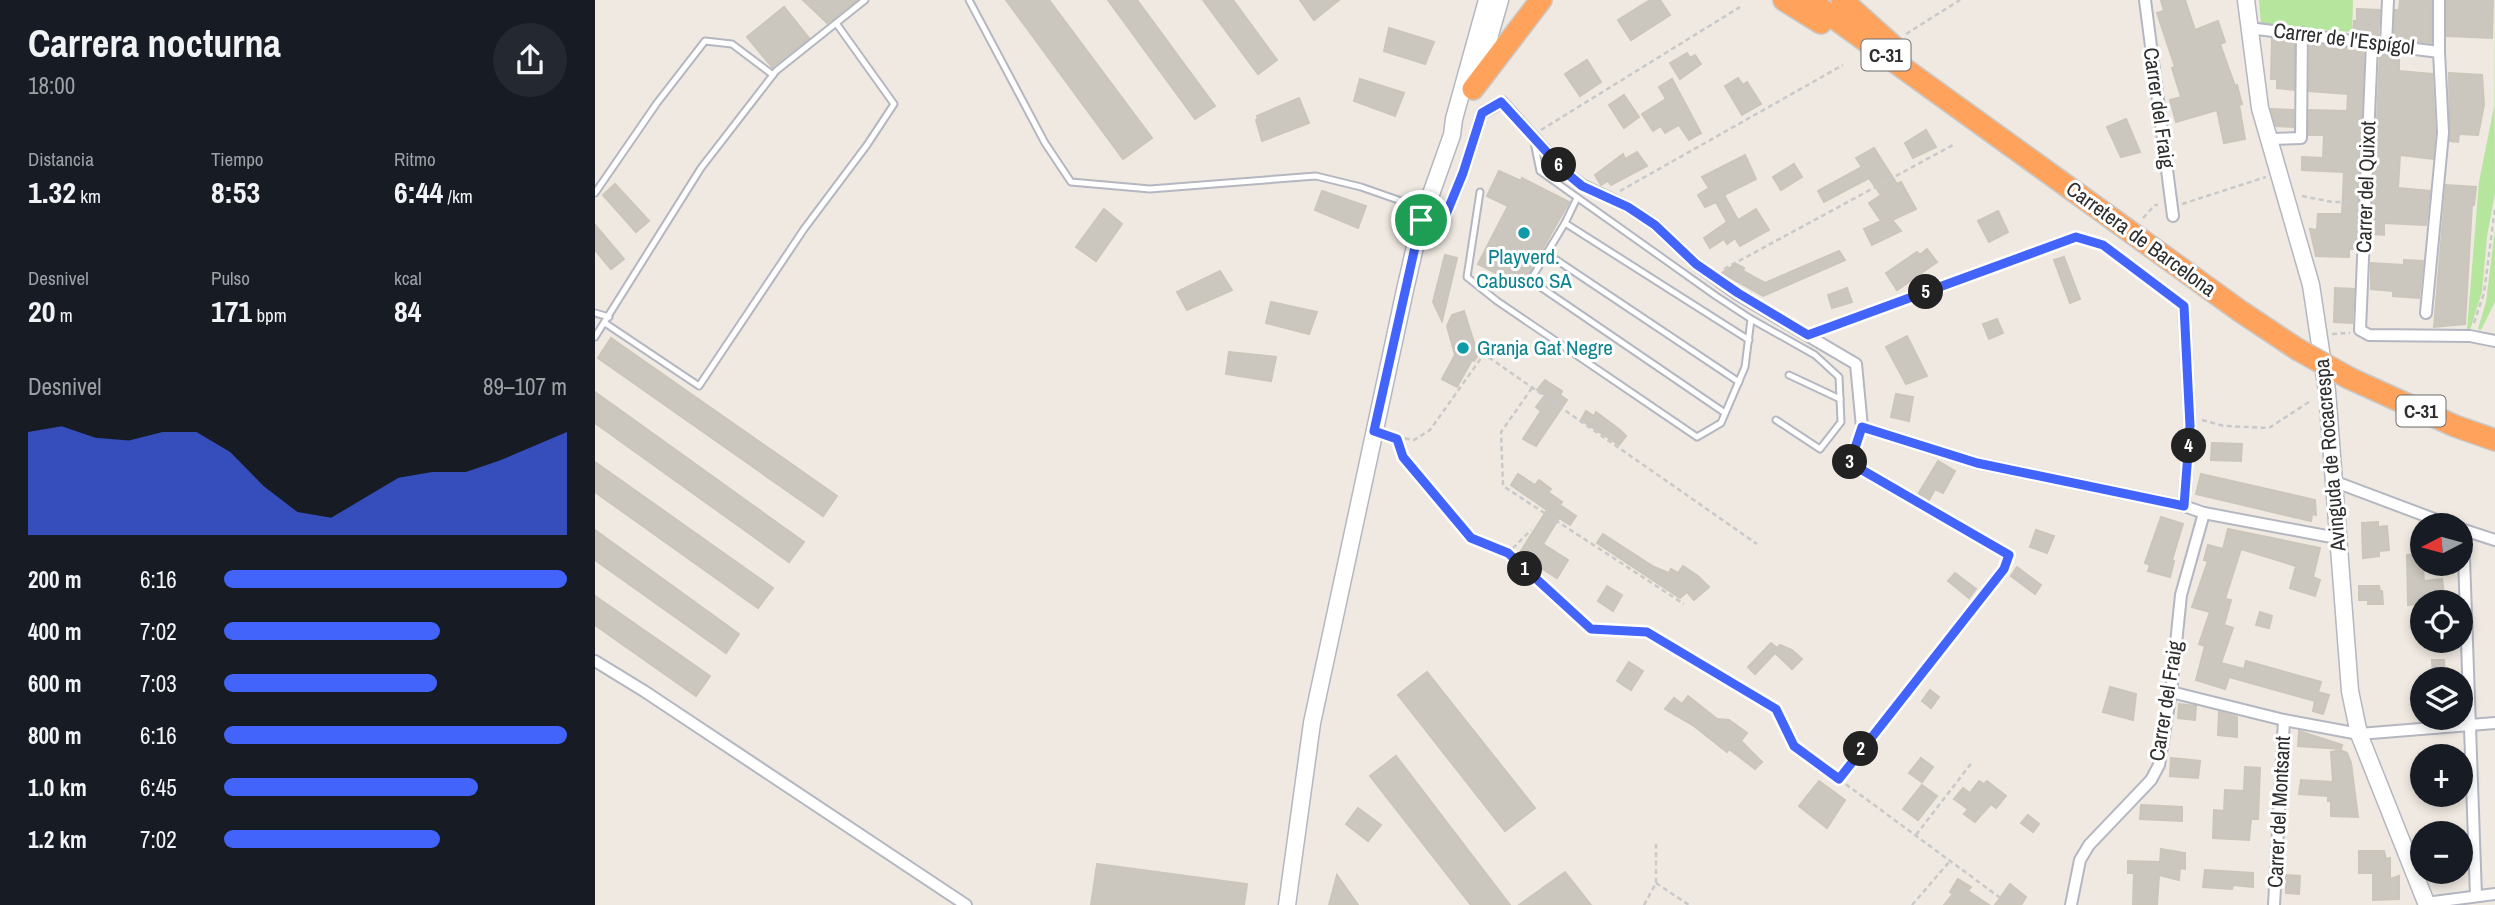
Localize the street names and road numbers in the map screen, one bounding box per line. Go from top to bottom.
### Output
street label: Carrer de l'Espígol [2272,15,2416,62]
road number: C-31 [1861,40,1911,70]
street label: Carrer del Fraig [2137,46,2182,171]
street label: Carrer del Quixot [2349,120,2382,253]
street label: Carretera de Barcelona [2060,174,2223,303]
street label: Avinguda de Rocacrespa [2307,357,2352,553]
road number: C-31 [2396,396,2445,426]
street label: Carrer del Fraig [2142,638,2189,763]
street label: Carrer del Montsant [2260,735,2297,889]

